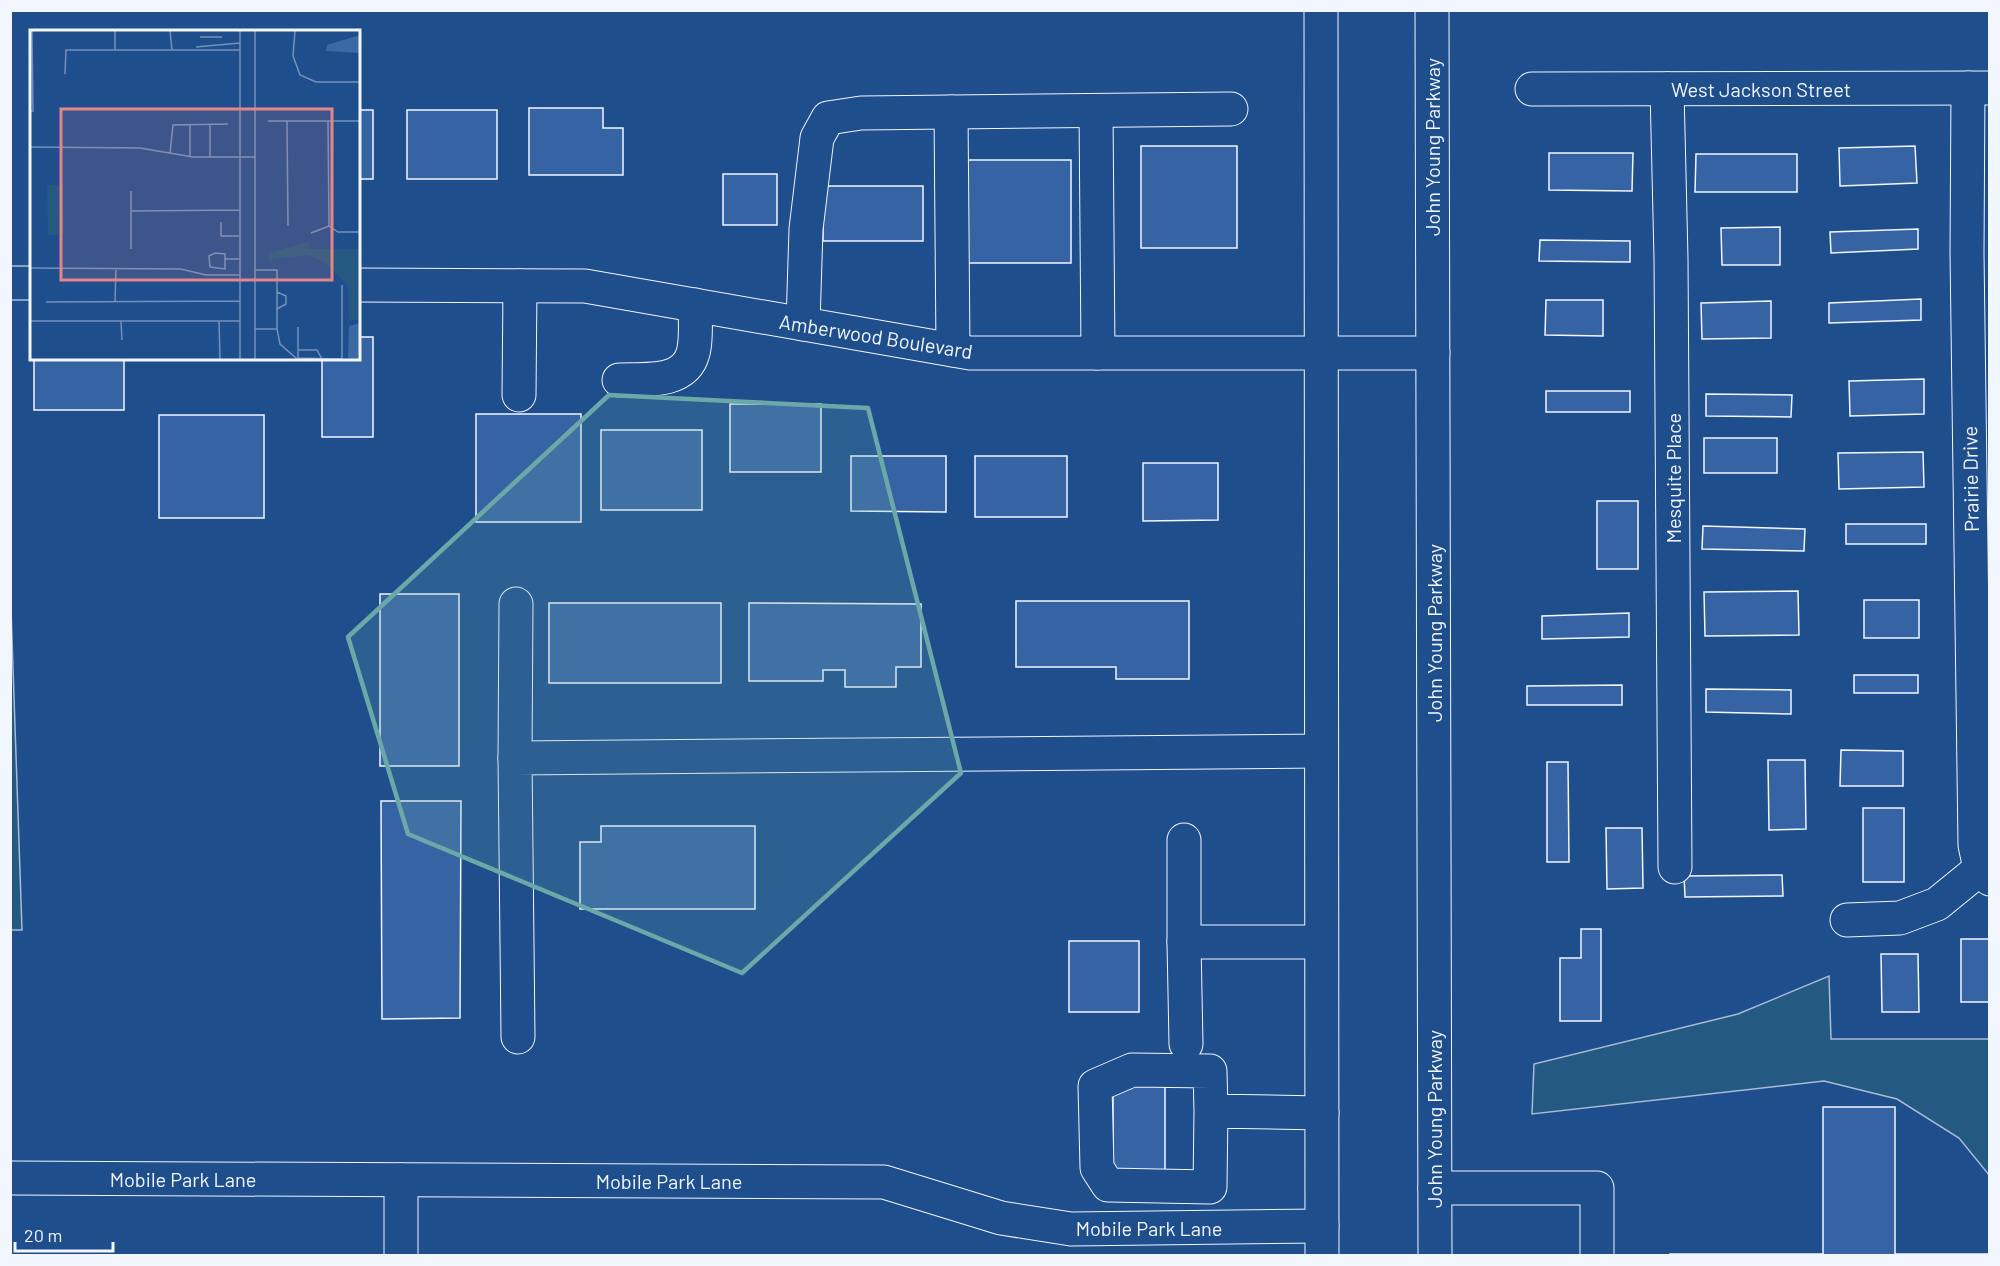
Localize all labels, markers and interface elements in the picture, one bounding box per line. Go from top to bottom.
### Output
inset map [30,30,360,360]
street label: John Young Parkway [1420,58,1444,236]
street label: West Jackson Street [1671,77,1851,101]
street label: Amberwood Boulevard [778,309,974,363]
street label: Mesquite Place [1661,413,1685,543]
street label: Prairie Drive [1957,426,1983,532]
street label: John Young Parkway [1422,544,1446,722]
street label: John Young Parkway [1422,1030,1446,1208]
street label: Mobile Park Lane [110,1167,256,1191]
street label: Mobile Park Lane [596,1169,742,1193]
scale bar [15,1215,112,1253]
street label: Mobile Park Lane [1076,1216,1222,1240]
text: 20 m [24,1224,62,1246]

